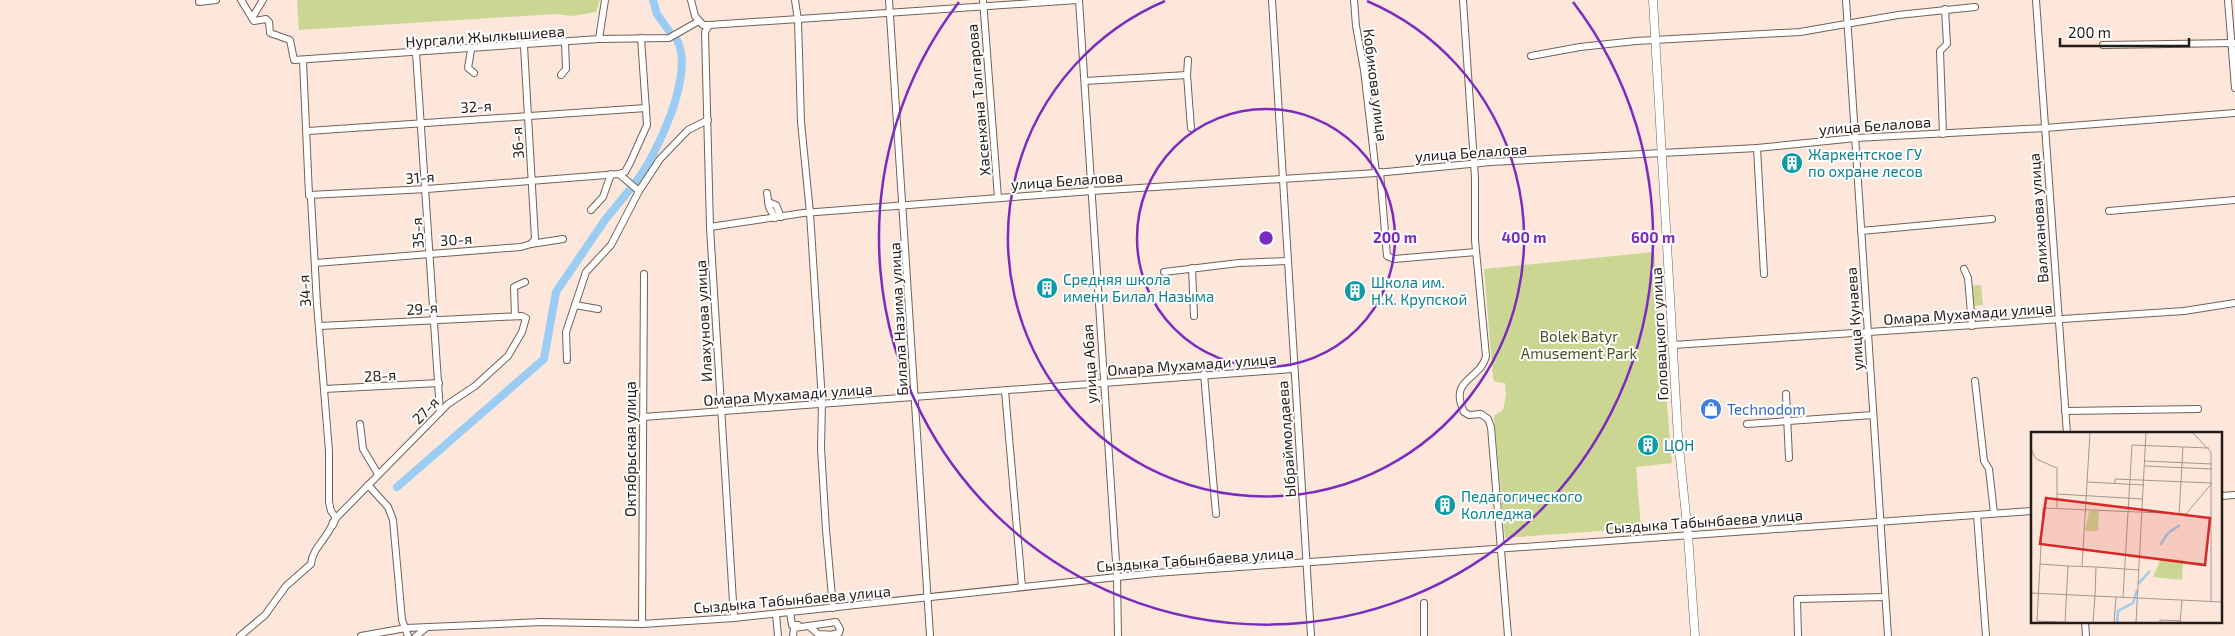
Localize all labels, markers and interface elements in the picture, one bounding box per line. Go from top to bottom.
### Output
scale bar [2060,15,2189,47]
street label: Нургали Жылкышиева [405,21,565,52]
street label: Хасенхана Талгарова [962,23,994,177]
text: 200 m [2068,23,2111,41]
street label: Кобикова улица [1359,28,1392,142]
street label: 32-я [460,96,492,116]
street label: улица Белалова [1818,112,1932,139]
street label: 36-я [507,127,527,159]
street label: улица Белалова [1414,139,1528,166]
place label: Жаркентское ГУ по охране лесов [1808,145,1923,180]
building icon: Жаркентское ГУ по охране лесов [1780,151,1804,175]
street label: Валиханова улица [2024,152,2053,284]
street label: 31-я [405,167,435,187]
street label: улица Белалова [1010,167,1124,194]
street label: 35-я [407,217,427,249]
text: 200 m [1373,228,1417,246]
text: 400 m [1502,228,1546,246]
text: 600 m [1631,228,1675,246]
street label: 30-я [439,229,473,249]
centre of rings [1257,229,1275,247]
street label: Билала Назима улица [885,242,912,396]
street label: Илахунова улица [691,259,716,382]
street label: Головацкого улица [1647,267,1672,401]
street label: улица Кунаева [1841,267,1868,371]
place label: Средняя школа имени Билал Назыма [1063,270,1214,305]
place label: Школа им. Н.К. Крупской [1371,273,1467,309]
street label: 34-я [294,274,314,308]
building icon: Средняя школа имени Билал Назыма [1035,276,1059,300]
building icon: Школа им. Н.К. Крупской [1343,279,1367,303]
street label: 29-я [405,298,439,318]
street label: Омара Мухамади улица [1883,298,2053,329]
street label: улица Абая [1078,324,1101,404]
park label: Bolek Batyr Amusement Park [1521,327,1638,362]
street label: Омара Мухамади улица [1107,349,1277,380]
street label: 28-я [363,365,397,385]
street label: Омара Мухамади улица [703,379,873,410]
street label: Ыбраймолдаева [1273,380,1299,498]
street label: Октябрьская улица [621,381,640,517]
street label: 27-я [408,393,442,427]
shop icon: Technodom [1699,397,1723,421]
place label: Technodom [1727,400,1806,418]
inset map [2031,432,2222,624]
building icon: ЦОН [1636,433,1660,457]
place label: ЦОН [1664,436,1694,454]
place label: Педагогического Колледжа [1461,487,1583,522]
building icon: Педагогического Колледжа [1433,493,1457,517]
street label: Сыздыка Табынбаева улица [1605,505,1803,538]
street label: Сыздыка Табынбаева улица [1096,543,1294,576]
street label: Сыздыка Табынбаева улица [693,581,891,618]

